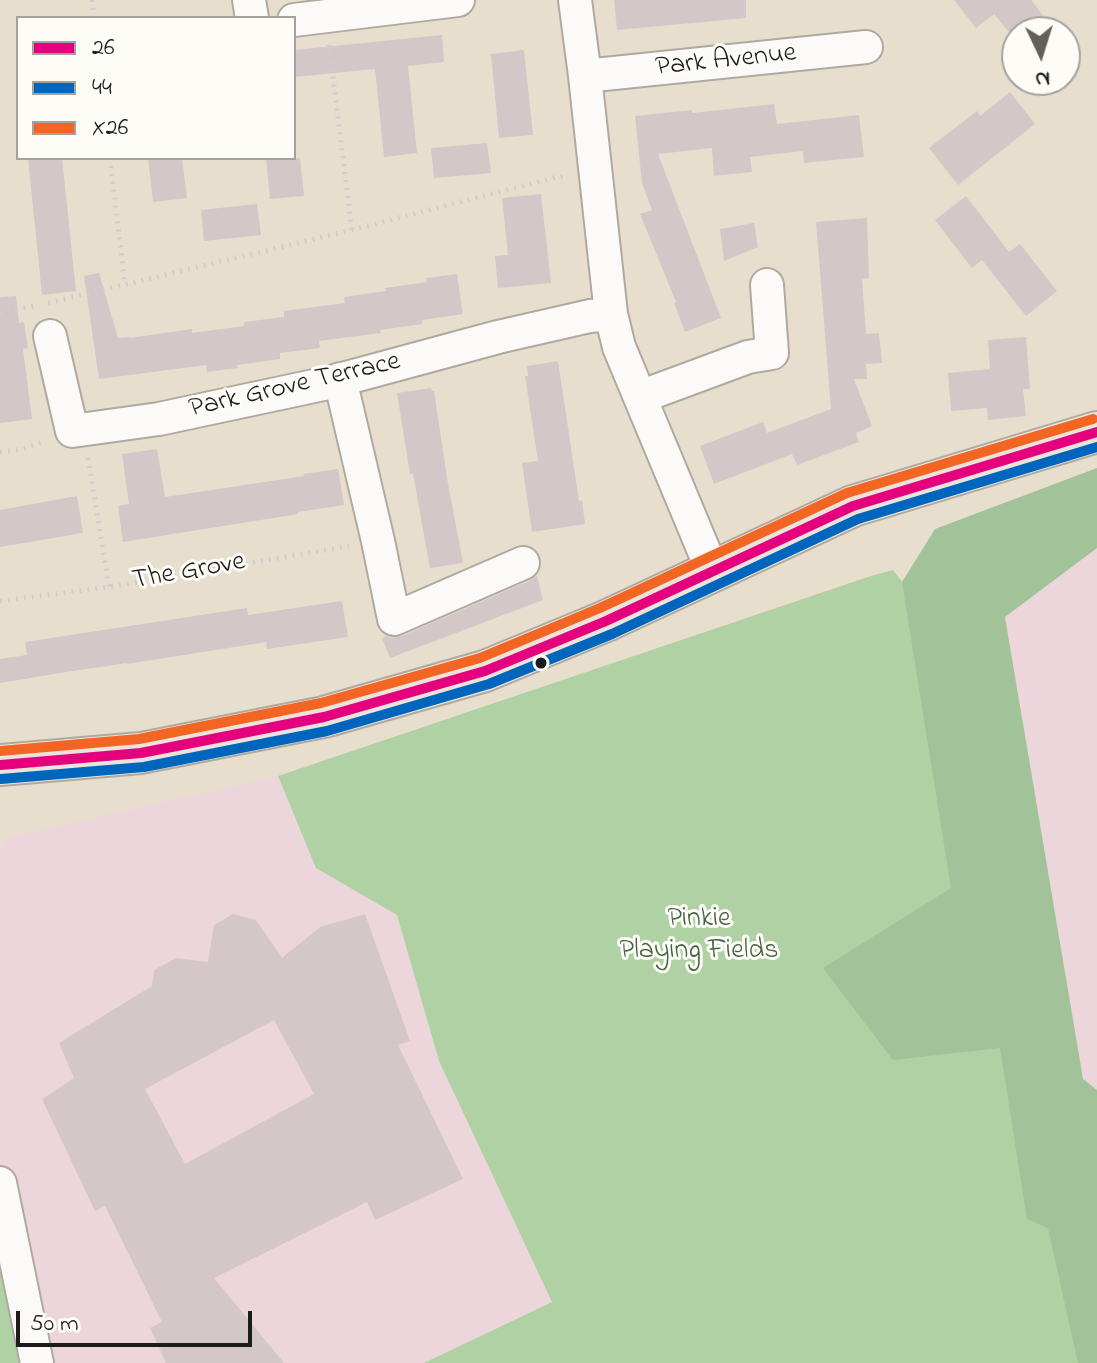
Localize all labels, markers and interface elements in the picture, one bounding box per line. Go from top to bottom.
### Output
legend [16,16,296,160]
north arrow [1001,16,1081,96]
text: 26 [92,31,115,66]
street label: Park Avenue [654,38,798,86]
text: N [1034,61,1051,94]
text: 44 [92,71,112,106]
text: X26 [92,111,128,146]
street label: Park Grove Terrace [186,346,404,428]
street label: The Grove [130,547,248,599]
unlabelled marker [533,655,549,671]
park label: Pinkie Playing Fields [620,903,778,969]
scale bar [20,1295,256,1345]
text: 50 m [30,1307,79,1342]

